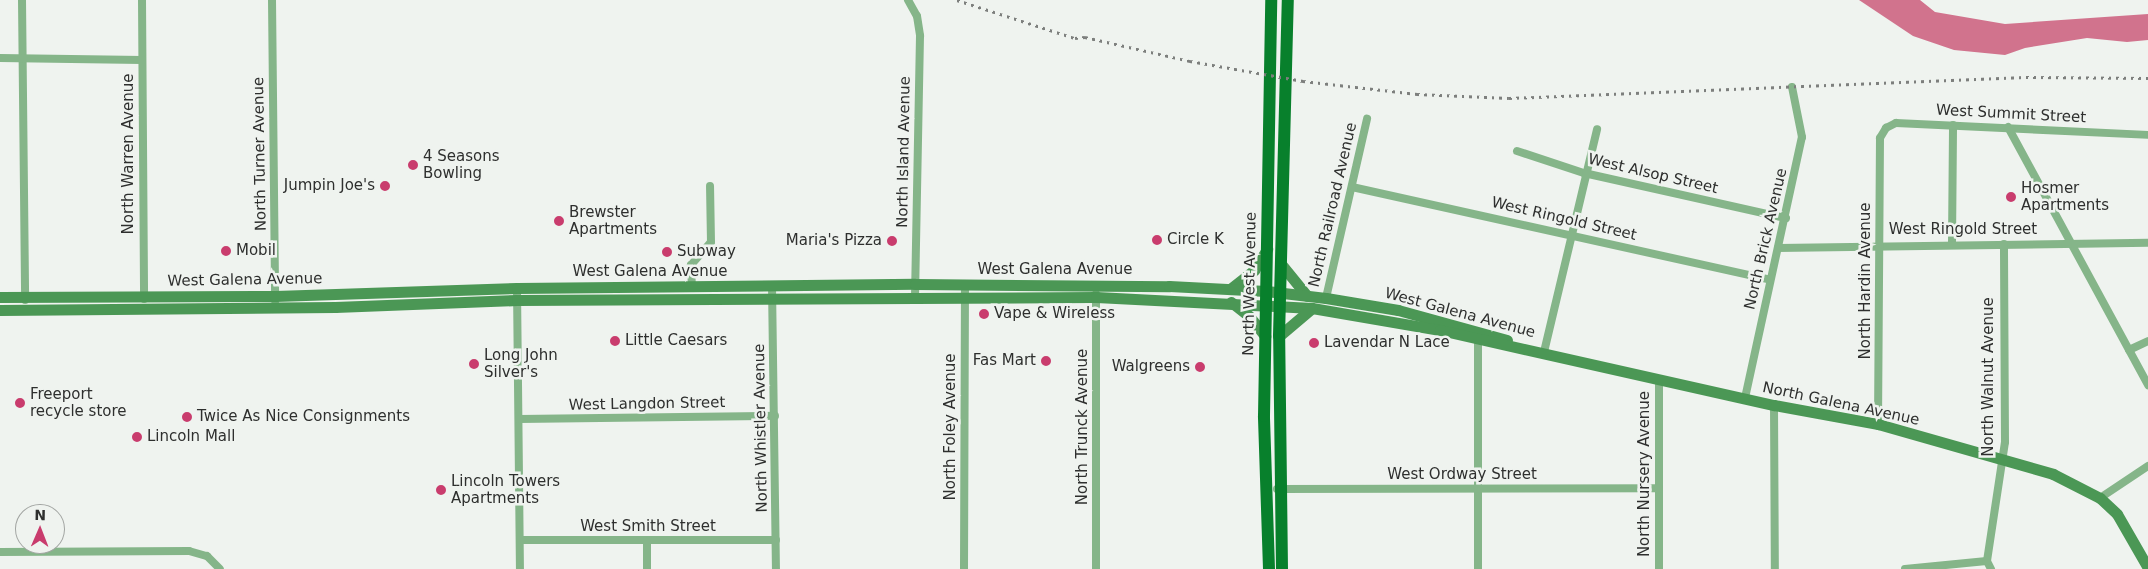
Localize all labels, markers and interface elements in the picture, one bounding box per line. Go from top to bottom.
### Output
street label: North Warren Avenue [120,74,138,234]
street label: North Island Avenue [894,76,914,228]
street label: North Turner Avenue [250,77,270,231]
street label: West Summit Street [1935,101,2087,127]
street label: North Railroad Avenue [1305,121,1361,289]
place label: 4 Seasons Bowling [423,147,500,182]
street label: West Alsop Street [1586,150,1720,198]
marker: 4 Seasons Bowling [407,159,419,171]
street label: North Brick Avenue [1741,166,1791,312]
place label: Jumpin Joe's [284,177,375,195]
place label: Hosmer Apartments [2021,179,2109,214]
marker: Jumpin Joe's [379,180,391,192]
marker: Hosmer Apartments [2005,191,2017,203]
street label: West Ringold Street [1490,194,1638,244]
place label: Brewster Apartments [569,203,657,238]
street label: North Hardin Avenue [1857,203,1875,359]
street label: North West Avenue [1240,212,1260,356]
marker: Brewster Apartments [553,215,565,227]
street label: West Ringold Street [1889,221,2037,239]
place label: Circle K [1167,231,1224,249]
place label: Maria's Pizza [786,232,882,250]
marker: Circle K [1151,234,1163,246]
marker: Maria's Pizza [886,235,898,247]
place label: Mobil [236,242,276,260]
place label: Subway [677,243,736,261]
marker: Mobil [220,245,232,257]
marker: Subway [661,246,673,258]
street label: West Galena Avenue [977,261,1133,279]
street label: West Galena Avenue [572,263,728,281]
street label: West Galena Avenue [167,270,323,290]
street label: West Galena Avenue [1383,284,1537,342]
street label: North Walnut Avenue [1980,297,1998,457]
place label: Vape & Wireless [994,305,1115,323]
marker: Vape & Wireless [978,308,990,320]
place label: Little Caesars [625,332,727,350]
place label: Lavendar N Lace [1324,334,1450,352]
marker: Little Caesars [609,335,621,347]
marker: Lavendar N Lace [1308,337,1320,349]
street label: North Whistler Avenue [751,343,771,513]
place label: Long John Silver's [484,346,558,381]
street label: North Trunck Avenue [1074,349,1092,505]
place label: Fas Mart [973,352,1036,370]
street label: North Foley Avenue [942,354,960,500]
marker: Fas Mart [1040,355,1052,367]
marker: Long John Silver's [468,358,480,370]
place label: Walgreens [1112,358,1190,376]
marker: Walgreens [1194,361,1206,373]
street label: North Galena Avenue [1761,379,1921,429]
place label: Freeport recycle store [30,385,127,420]
street label: North Nursery Avenue [1636,391,1654,557]
street label: West Langdon Street [568,394,726,414]
marker: Freeport recycle store [14,397,26,409]
place label: Twice As Nice Consignments [197,408,410,426]
marker: Twice As Nice Consignments [181,411,193,423]
place label: Lincoln Mall [147,428,235,446]
marker: Lincoln Mall [131,431,143,443]
street label: West Ordway Street [1387,466,1537,484]
place label: Lincoln Towers Apartments [451,472,560,507]
marker: Lincoln Towers Apartments [435,484,447,496]
north arrow [15,504,65,554]
text: N [34,507,46,523]
street label: West Smith Street [580,518,716,536]

